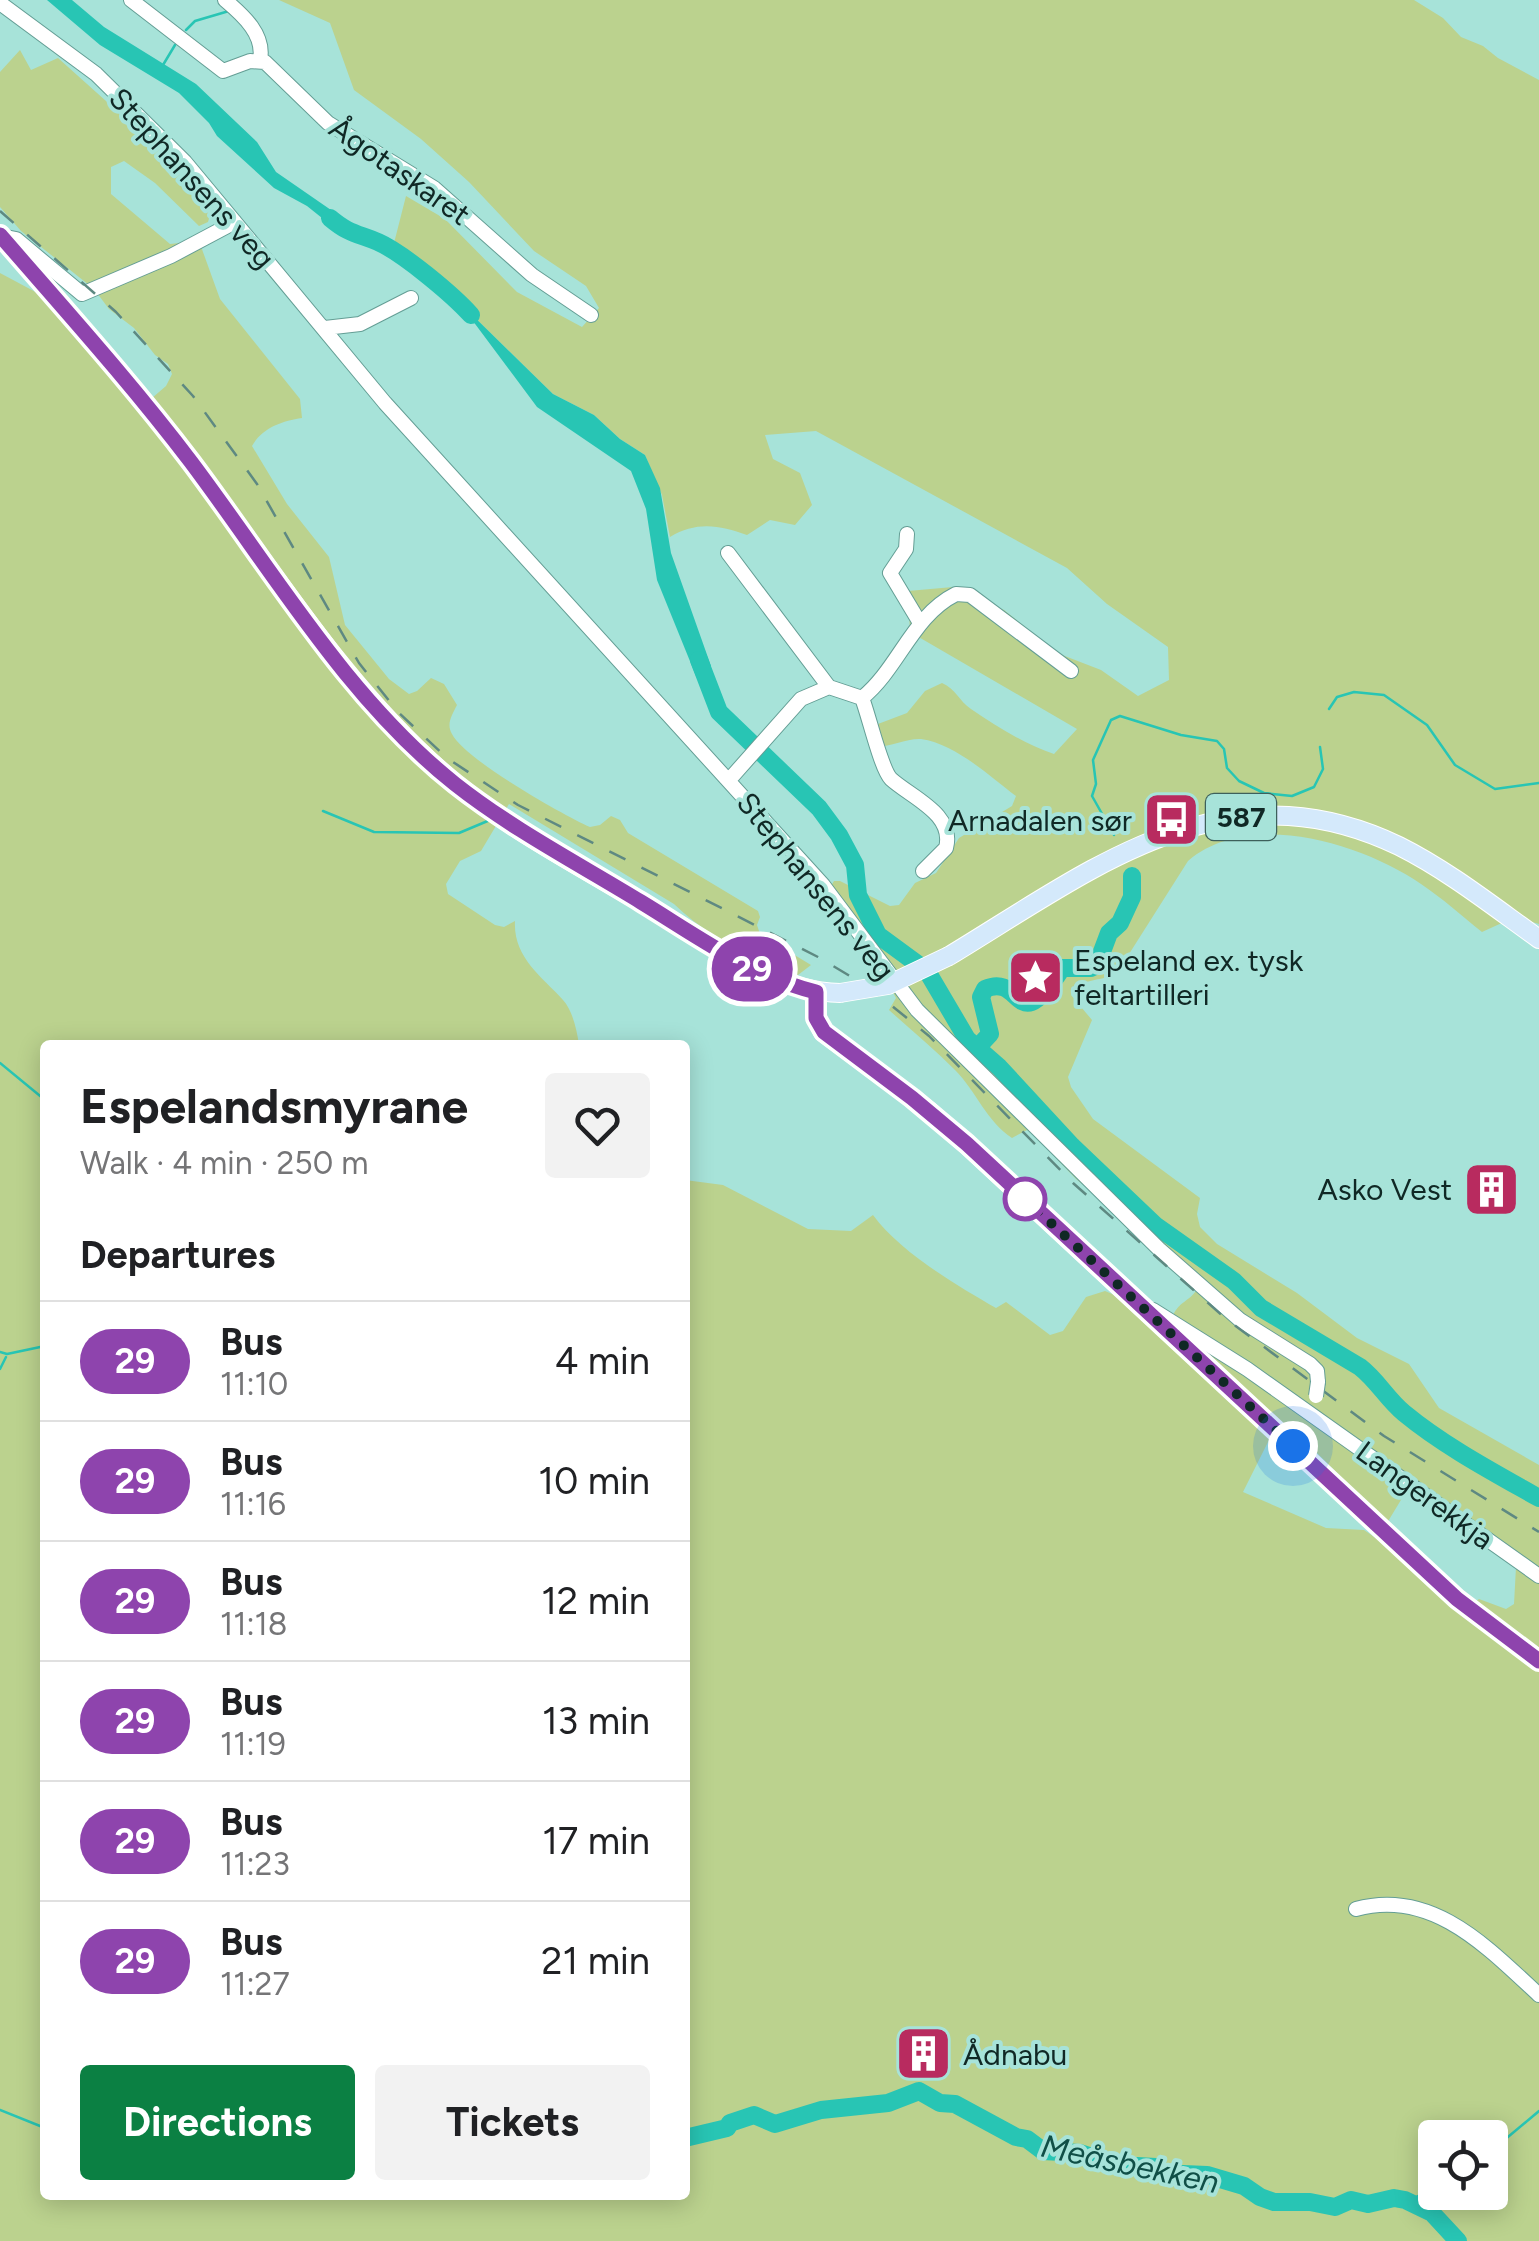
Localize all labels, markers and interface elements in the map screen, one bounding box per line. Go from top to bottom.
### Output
street label: Stephansens veg [101,80,283,276]
street label: Ågotaskaret [323,109,477,233]
street label: Stephansens veg [729,785,903,987]
bus stop icon: Arnadalen sør [1141,790,1201,850]
road number: 587 [1206,794,1276,840]
place label: Arnadalen sør [948,802,1132,839]
line badge: 29 [707,936,797,1002]
place label: Espeland ex. tysk feltartilleri [1074,942,1304,1013]
place icon: Espeland ex. tysk feltartilleri [1005,947,1065,1007]
text: 29 [732,948,772,990]
button: heart [545,1073,650,1178]
text: Espelandsmyrane [80,1077,468,1135]
text: Walk · 4 min · 250 m [80,1144,368,1182]
building icon: Asko Vest [1461,1159,1521,1219]
place label: Asko Vest [1317,1171,1452,1208]
unlabelled marker [1004,1178,1046,1220]
text: Departures [80,1232,275,1278]
text: Bus [220,1319,283,1365]
text: 4 min [555,1338,650,1384]
text: 29 [115,1340,155,1382]
text: 11:10 [220,1365,288,1403]
your location [1268,1421,1318,1471]
street label: Langerekkja [1349,1433,1501,1557]
text: Bus [220,1439,283,1485]
text: 10 min [538,1458,650,1504]
text: 29 [115,1460,155,1502]
text: 11:16 [220,1485,286,1523]
text: Bus [220,1559,283,1605]
text: 12 min [541,1578,650,1624]
text: 29 [115,1580,155,1622]
text: 11:18 [220,1605,287,1643]
text: Bus [220,1679,283,1725]
text: 13 min [542,1698,650,1744]
text: 29 [115,1700,155,1742]
text: 11:19 [220,1725,286,1763]
text: Bus [220,1799,283,1845]
text: 17 min [542,1818,650,1864]
text: 29 [115,1820,155,1862]
text: 11:23 [220,1845,290,1883]
text: Bus [220,1919,283,1965]
text: 21 min [541,1938,650,1984]
text: 29 [115,1940,155,1982]
text: 11:27 [220,1965,290,2003]
building icon: Ådnabu [894,2024,954,2084]
place label: Ådnabu [963,2036,1067,2073]
button: Directions [80,2065,355,2180]
button: Tickets [375,2065,650,2180]
map controls [1418,2120,1508,2210]
button: locate [1418,2120,1508,2210]
water label: Meåsbekken [1038,2127,1222,2201]

